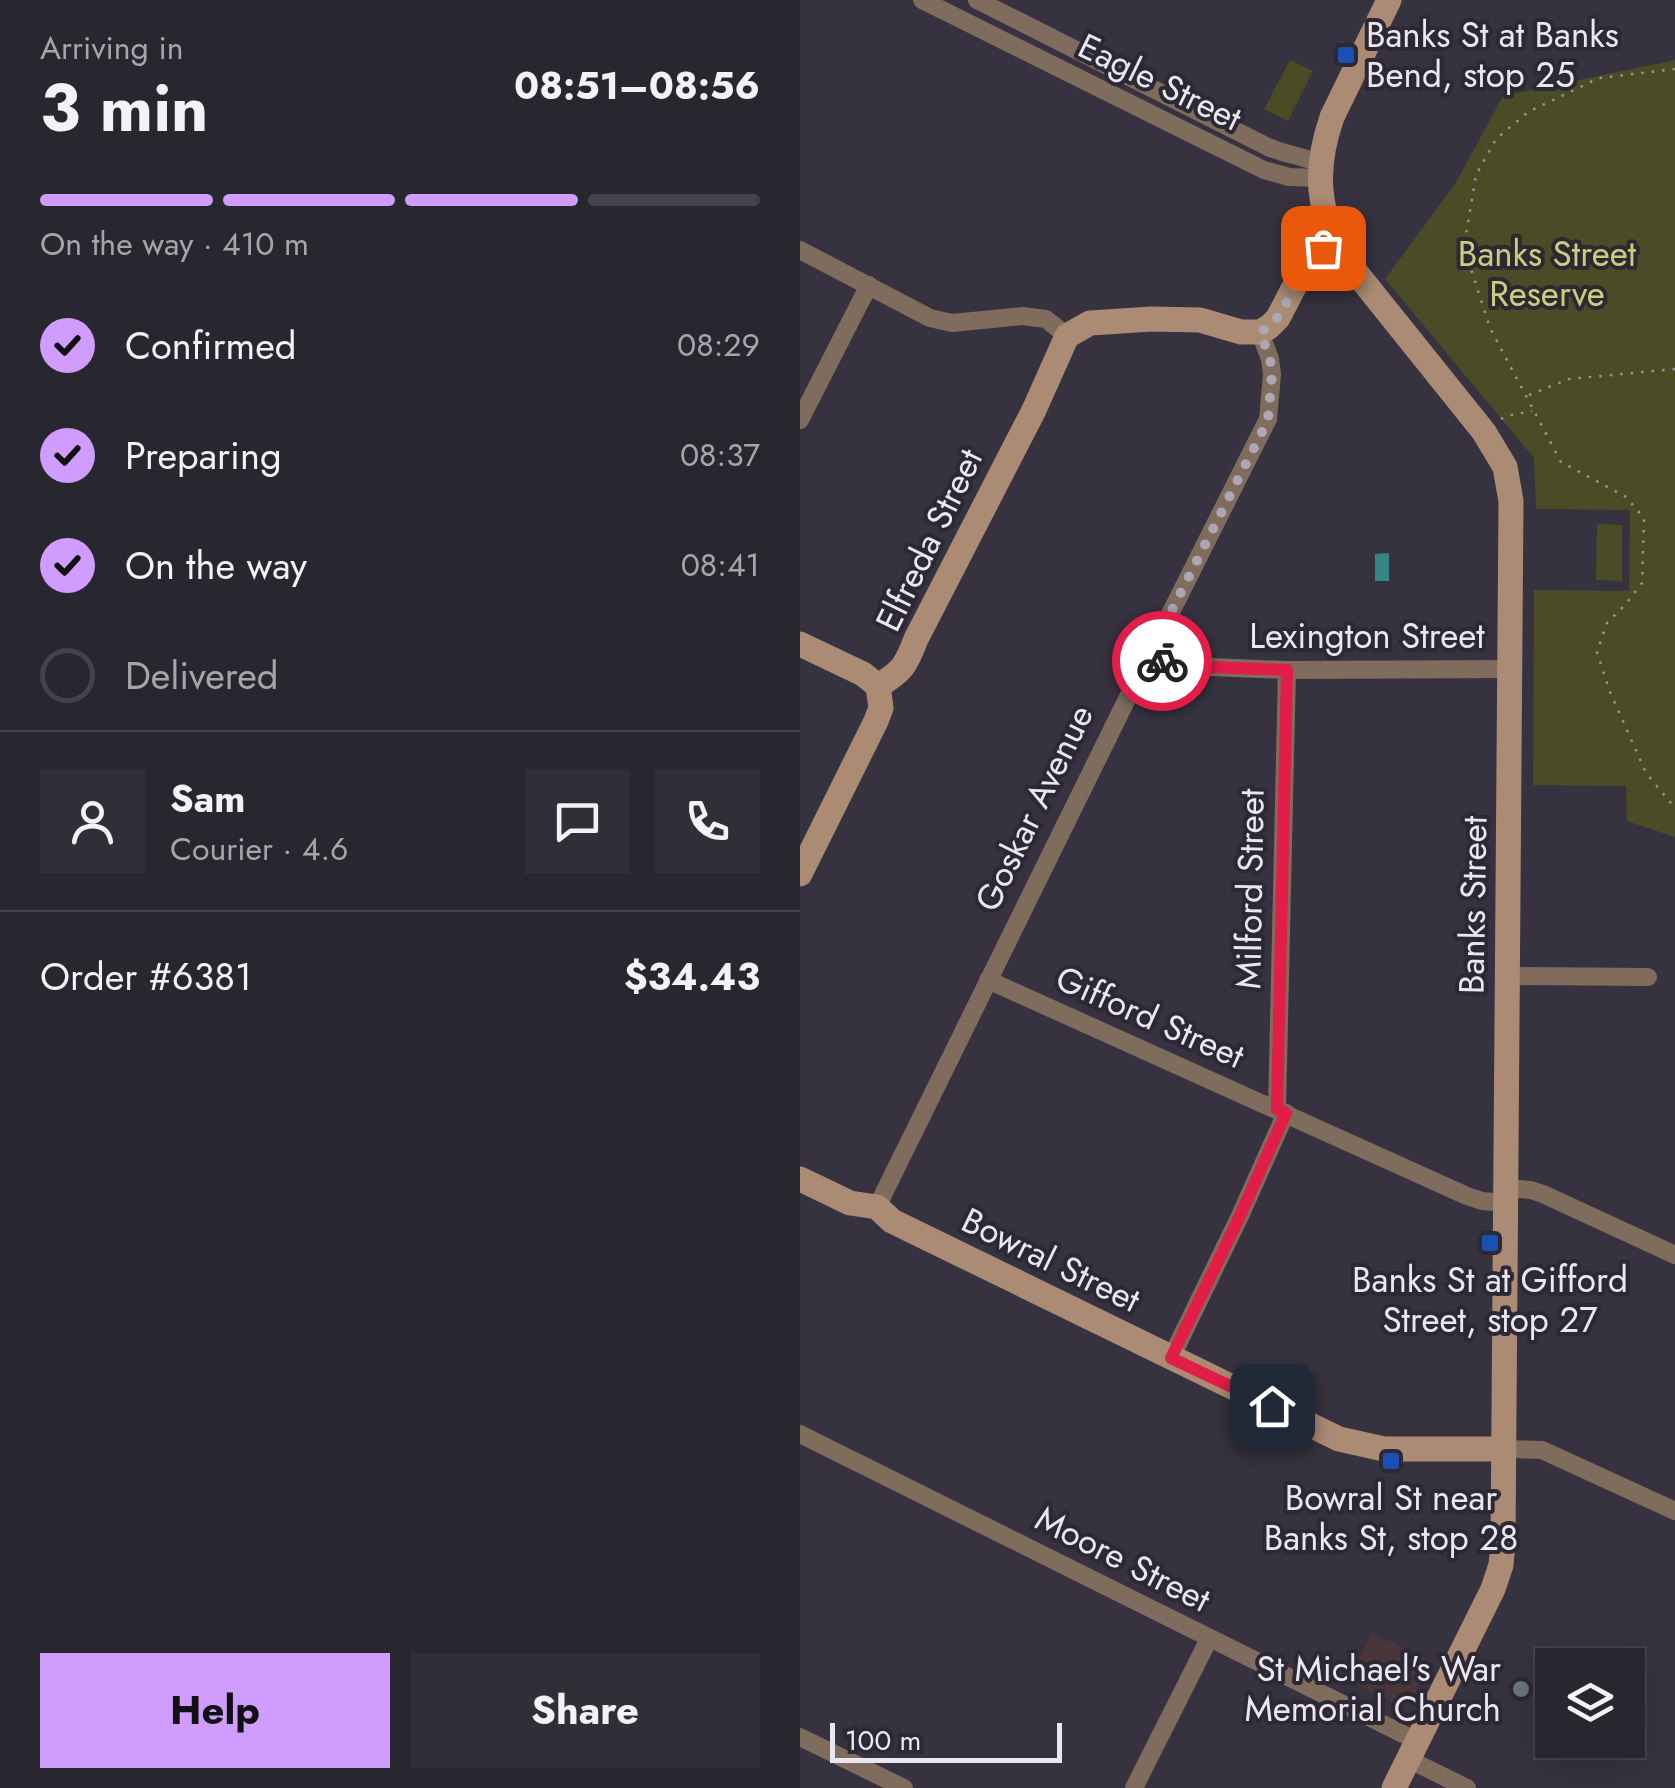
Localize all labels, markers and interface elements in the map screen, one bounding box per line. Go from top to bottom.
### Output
place label: Banks St at Banks Bend, stop 25 [1366,10,1619,100]
street label: Eagle Street [1070,21,1251,143]
text: Arriving in [40,25,184,71]
marker: Banks St at Banks Bend, stop 25 [1335,44,1357,66]
text: 08:51–08:56 [514,58,760,113]
text: 3 min [40,61,208,155]
pin [1281,206,1366,291]
text: On the way · 410 m [40,221,309,267]
icon: bag [1296,221,1351,276]
park label: Banks Street Reserve [1458,229,1637,319]
icon: check [40,318,95,373]
text: Confirmed [125,318,296,373]
text: 08:29 [677,322,760,368]
icon: check [40,428,95,483]
text: Preparing [125,428,282,483]
text: 08:37 [680,432,760,478]
street label: Elfreda Street [863,440,995,640]
icon: check [40,538,95,593]
text: On the way [125,538,307,593]
text: 08:41 [681,542,760,588]
courier [1112,611,1212,711]
street label: Lexington Street [1249,611,1485,661]
icon: bike [1135,634,1190,689]
text: Delivered [125,648,278,703]
street label: Goskar Avenue [962,696,1106,920]
button: person [40,769,145,874]
button: chat [525,769,630,874]
button: phone [655,769,760,874]
text: Sam [170,771,245,826]
street label: Milford Street [1223,788,1277,990]
street label: Banks Street [1446,815,1500,995]
text: Courier · 4.6 [170,826,348,872]
text: Order #6381 [40,949,252,1004]
text: $34.43 [624,949,760,1004]
street label: Gifford Street [1048,953,1253,1081]
street label: Bowral Street [953,1195,1149,1325]
marker: Banks St at Gifford Street, stop 27 [1479,1232,1501,1254]
place label: Banks St at Gifford Street, stop 27 [1352,1255,1628,1345]
pin [1230,1364,1315,1449]
icon: home [1245,1379,1300,1434]
marker: Bowral St near Banks St, stop 28 [1380,1450,1402,1472]
place label: Bowral St near Banks St, stop 28 [1264,1473,1518,1563]
street label: Moore Street [1027,1494,1220,1625]
place label: St Michael's War Memorial Church [1244,1644,1501,1734]
map controls [1535,1648,1645,1758]
button: layers [1535,1648,1645,1758]
button: Help [40,1653,390,1768]
button: Share [410,1653,760,1768]
marker: St Michael's War Memorial Church [1510,1678,1532,1700]
scale bar [830,1718,1062,1762]
text: 100 m [845,1720,921,1761]

